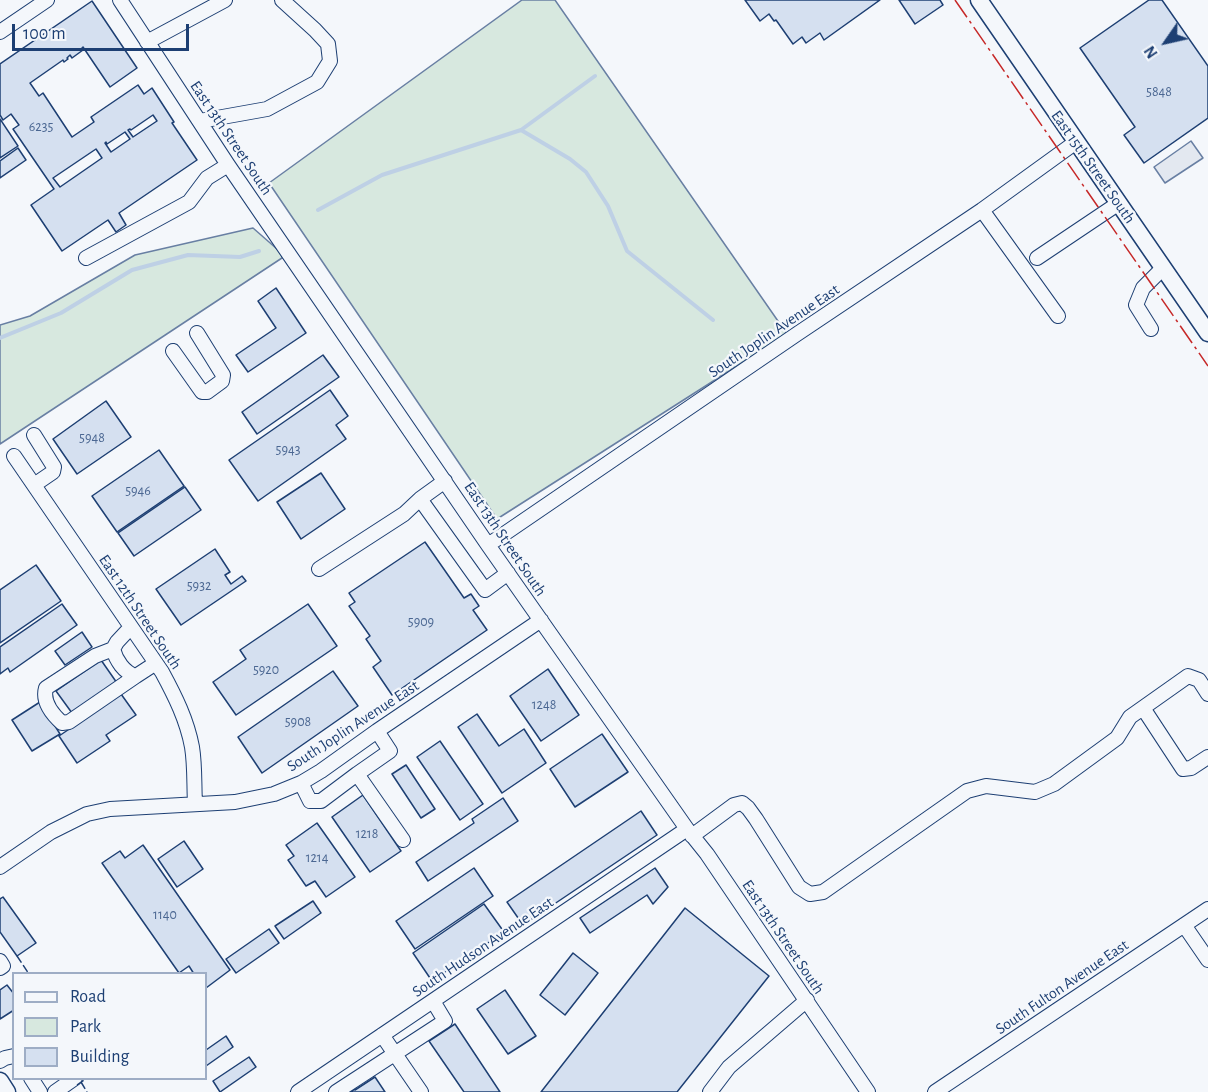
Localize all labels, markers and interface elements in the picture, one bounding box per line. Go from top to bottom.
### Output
scale bar [15,12,192,50]
north arrow [1136,12,1196,72]
text: 100 m [23,25,66,43]
text: N [1141,43,1161,61]
street label: East 13th Street South [186,77,276,199]
house number: 5848 [1146,84,1172,100]
street label: East 15th Street South [1047,107,1139,227]
house number: 6235 [29,119,53,135]
street label: South Joplin Avenue East [705,280,843,382]
house number: 5948 [79,430,105,446]
house number: 5943 [276,442,300,458]
street label: East 13th Street South [460,478,550,600]
house number: 5946 [125,483,151,499]
street label: East 12th Street South [94,551,186,673]
house number: 5932 [187,578,211,594]
house number: 5909 [408,614,434,630]
house number: 5920 [253,662,279,678]
street label: South Joplin Avenue East [283,676,423,776]
house number: 1248 [532,697,556,713]
house number: 5908 [285,714,311,730]
house number: 1218 [356,826,378,842]
house number: 1214 [306,850,328,866]
street label: East 13th Street South [738,876,828,998]
street label: South Hudson Avenue East [409,893,557,1001]
house number: 1140 [153,907,177,923]
street label: South Fulton Avenue East [992,935,1132,1039]
legend [12,972,207,1080]
text: Road [70,988,106,1006]
text: Park [70,1018,101,1036]
text: Building [70,1048,129,1066]

